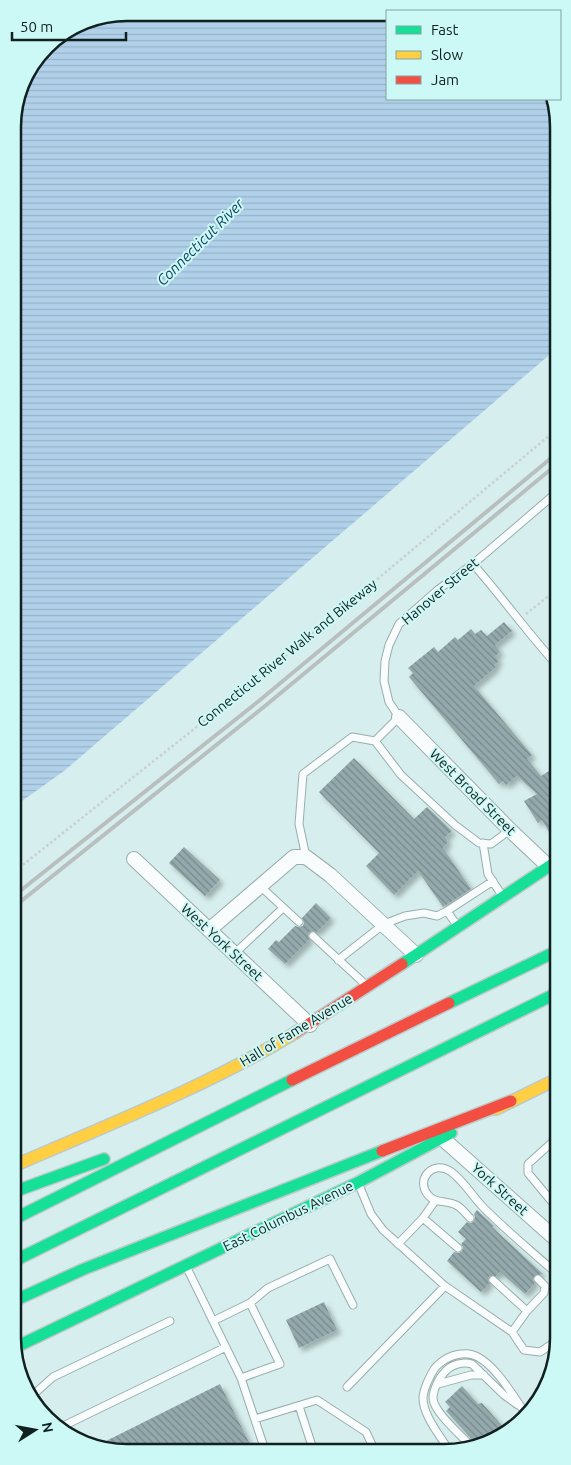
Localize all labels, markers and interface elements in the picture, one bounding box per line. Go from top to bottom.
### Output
scale bar [12,10,126,42]
legend [386,10,561,100]
text: 50 m [20,18,53,35]
text: Fast [431,21,459,38]
text: Slow [431,46,464,63]
text: Jam [431,71,459,88]
water label: Connecticut River [153,194,248,289]
street label: Hanover Street [398,554,482,628]
street label: Connecticut River Walk and Bikeway [194,575,380,730]
street label: West Broad Street [427,746,520,839]
street label: West York Street [178,900,266,984]
street label: Hall of Fame Avenue [237,990,355,1070]
street label: York Street [469,1160,532,1219]
street label: East Columbus Avenue [220,1177,356,1255]
north arrow [10,1405,60,1455]
text: N [39,1421,57,1434]

